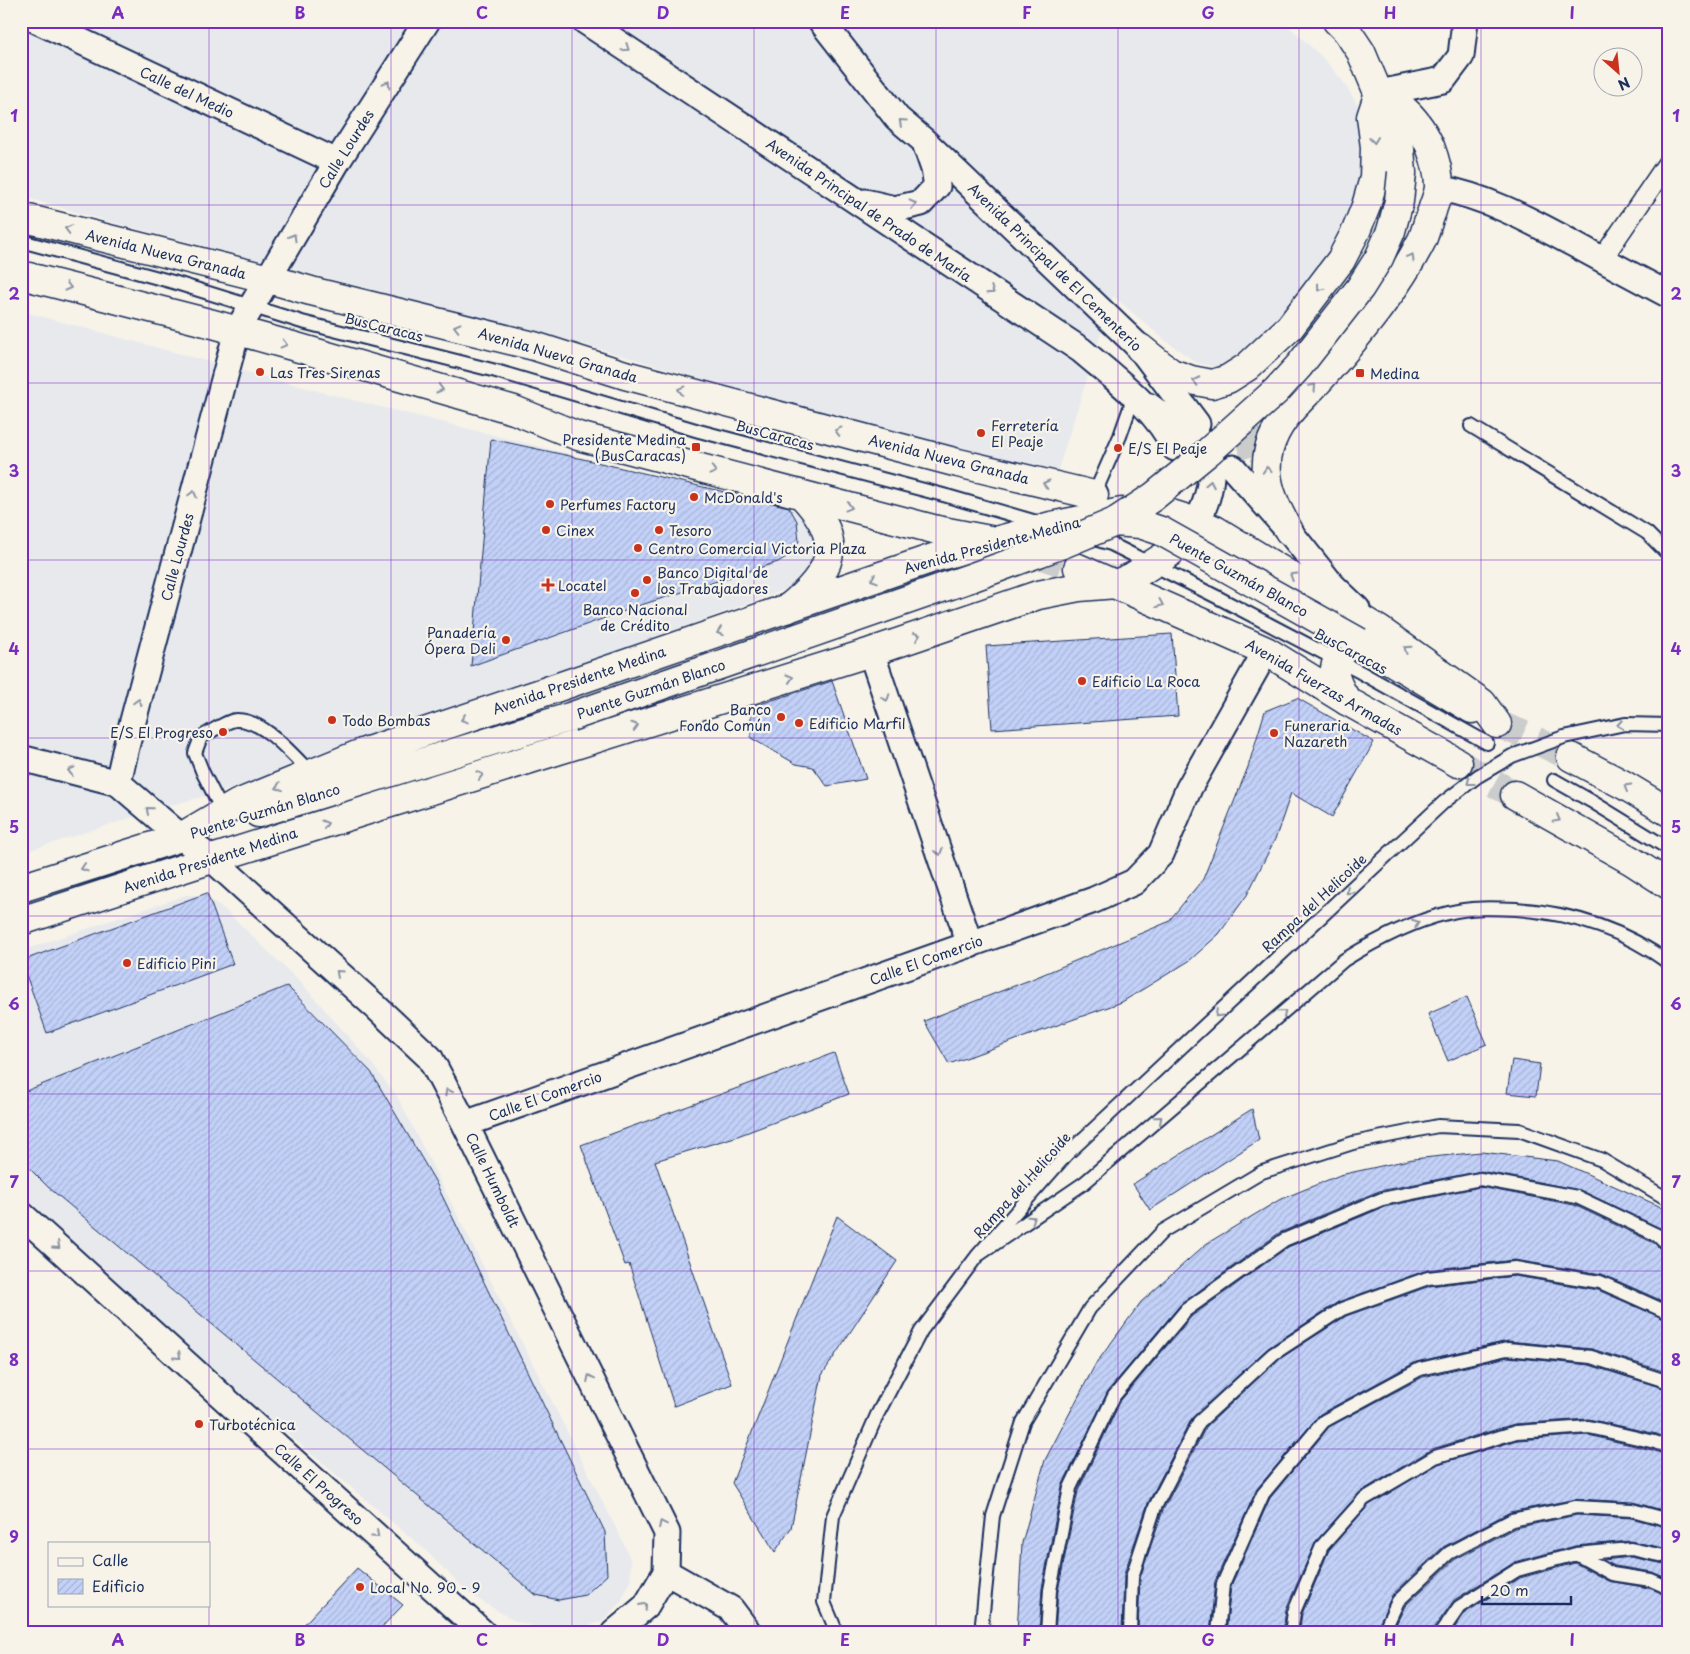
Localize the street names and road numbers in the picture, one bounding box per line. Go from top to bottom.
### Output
street label: Calle del Medio [136,61,238,123]
street label: Calle Lourdes [313,105,379,193]
street label: Avenida Principal de Prado de María [762,133,976,287]
street label: Avenida Principal de El Cementerio [963,178,1147,356]
street label: Avenida Nueva Granada [84,224,249,284]
street label: BusCaracas [343,307,425,347]
street label: Avenida Nueva Granada [476,322,640,388]
street label: BusCaracas [734,414,816,456]
street label: Avenida Nueva Granada [867,429,1032,489]
street label: Calle Lourdes [155,511,199,603]
street label: Avenida Presidente Medina [901,511,1083,579]
street label: Puente Guzmán Blanco [1166,528,1312,622]
street label: BusCaracas [1311,623,1391,679]
street label: Avenida Fuerzas Armadas [1242,633,1406,741]
street label: Avenida Presidente Medina [489,640,669,720]
street label: Puente Guzmán Blanco [574,654,728,724]
street label: Puente Guzmán Blanco [187,778,343,844]
street label: Avenida Presidente Medina [120,822,300,898]
street label: Rampa del Helicoide [1257,849,1371,957]
street label: Calle El Comercio [866,930,986,990]
street label: Calle El Comercio [485,1066,605,1126]
street label: Rampa del Helicoide [968,1127,1076,1243]
street label: Calle Humboldt [461,1129,525,1231]
street label: Calle El Progreso [270,1438,369,1530]

